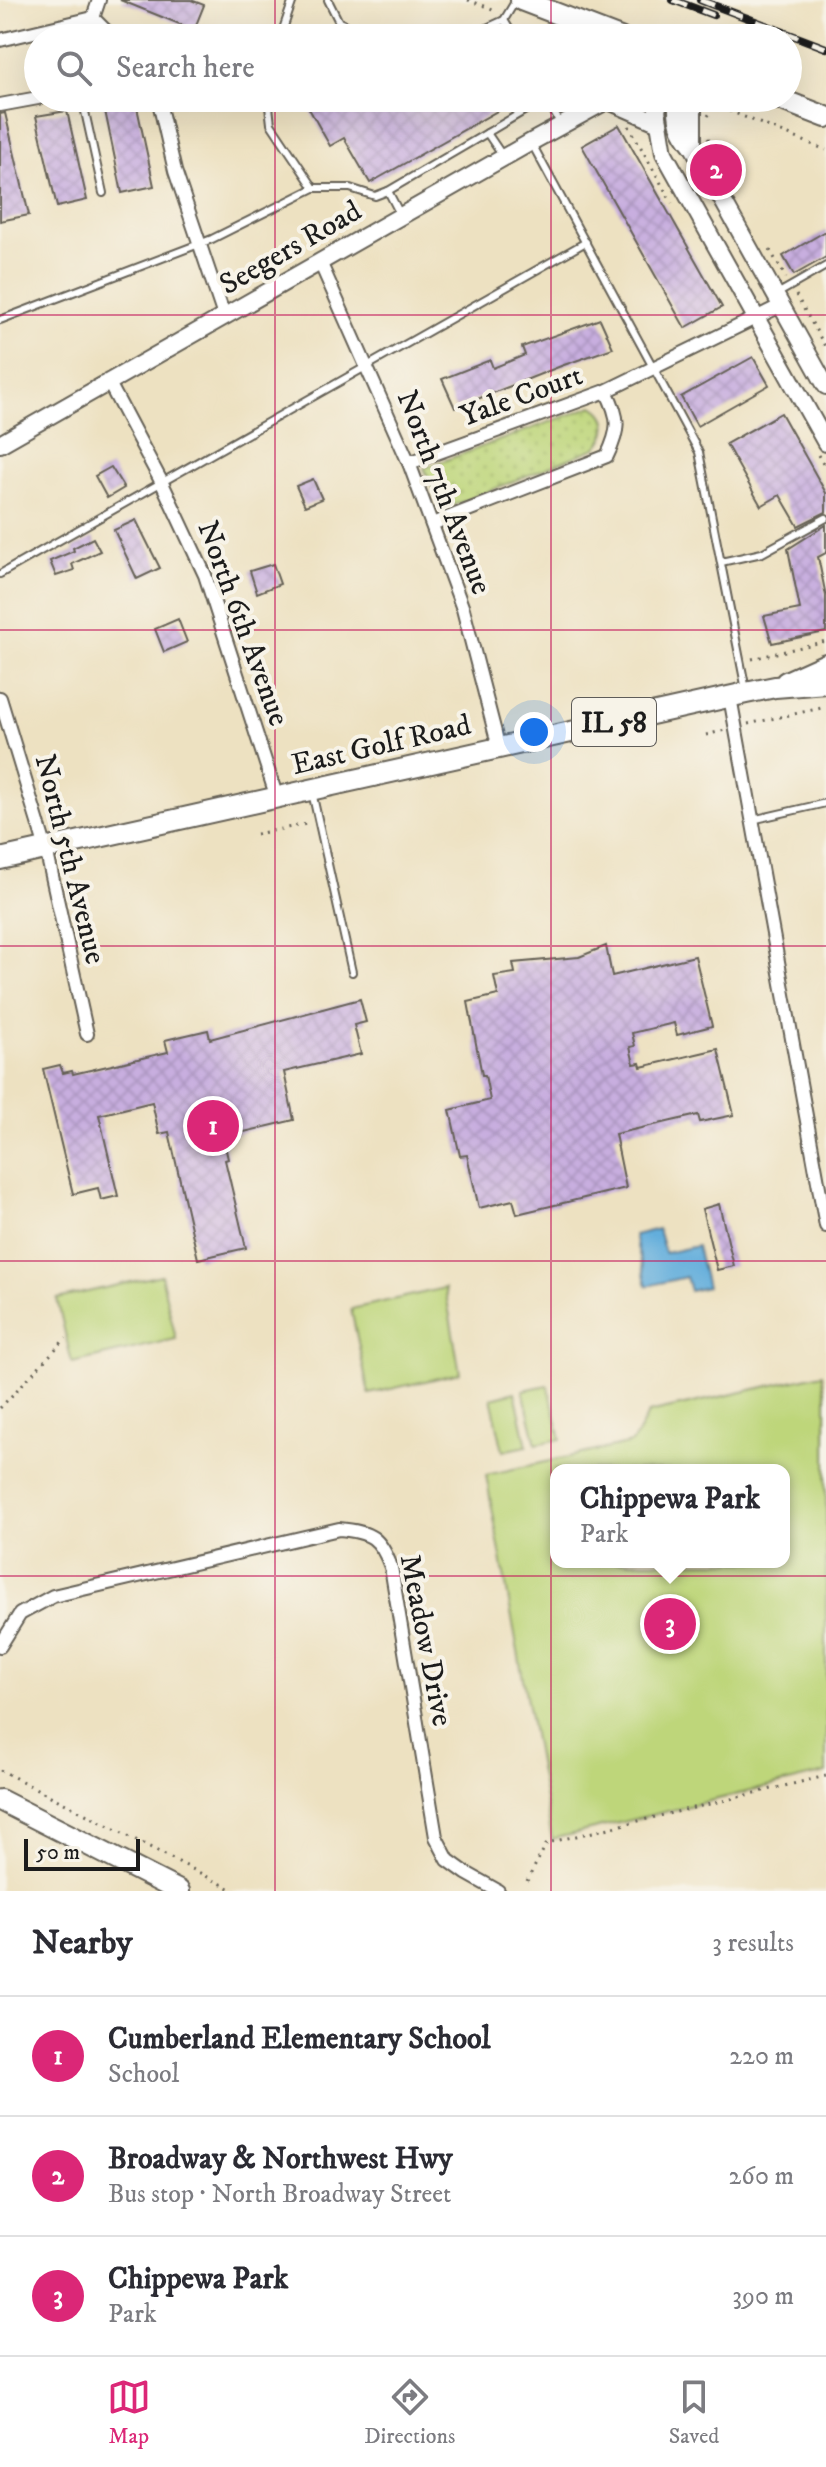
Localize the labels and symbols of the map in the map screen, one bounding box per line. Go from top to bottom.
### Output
pin: 2 [690,140,742,200]
street label: Seegers Road [213,193,368,304]
street label: Yale Court [455,357,588,436]
street label: North 7th Avenue [388,385,499,600]
street label: North 6th Avenue [188,516,297,731]
road number: IL 58 [572,698,656,746]
street label: East Golf Road [288,707,474,784]
your location [514,712,554,752]
street label: North 5th Avenue [26,751,113,968]
pin: 1 [187,1096,239,1156]
street label: Meadow Drive [391,1551,460,1729]
pin: 3 [644,1594,696,1654]
scale bar [24,1835,140,1871]

